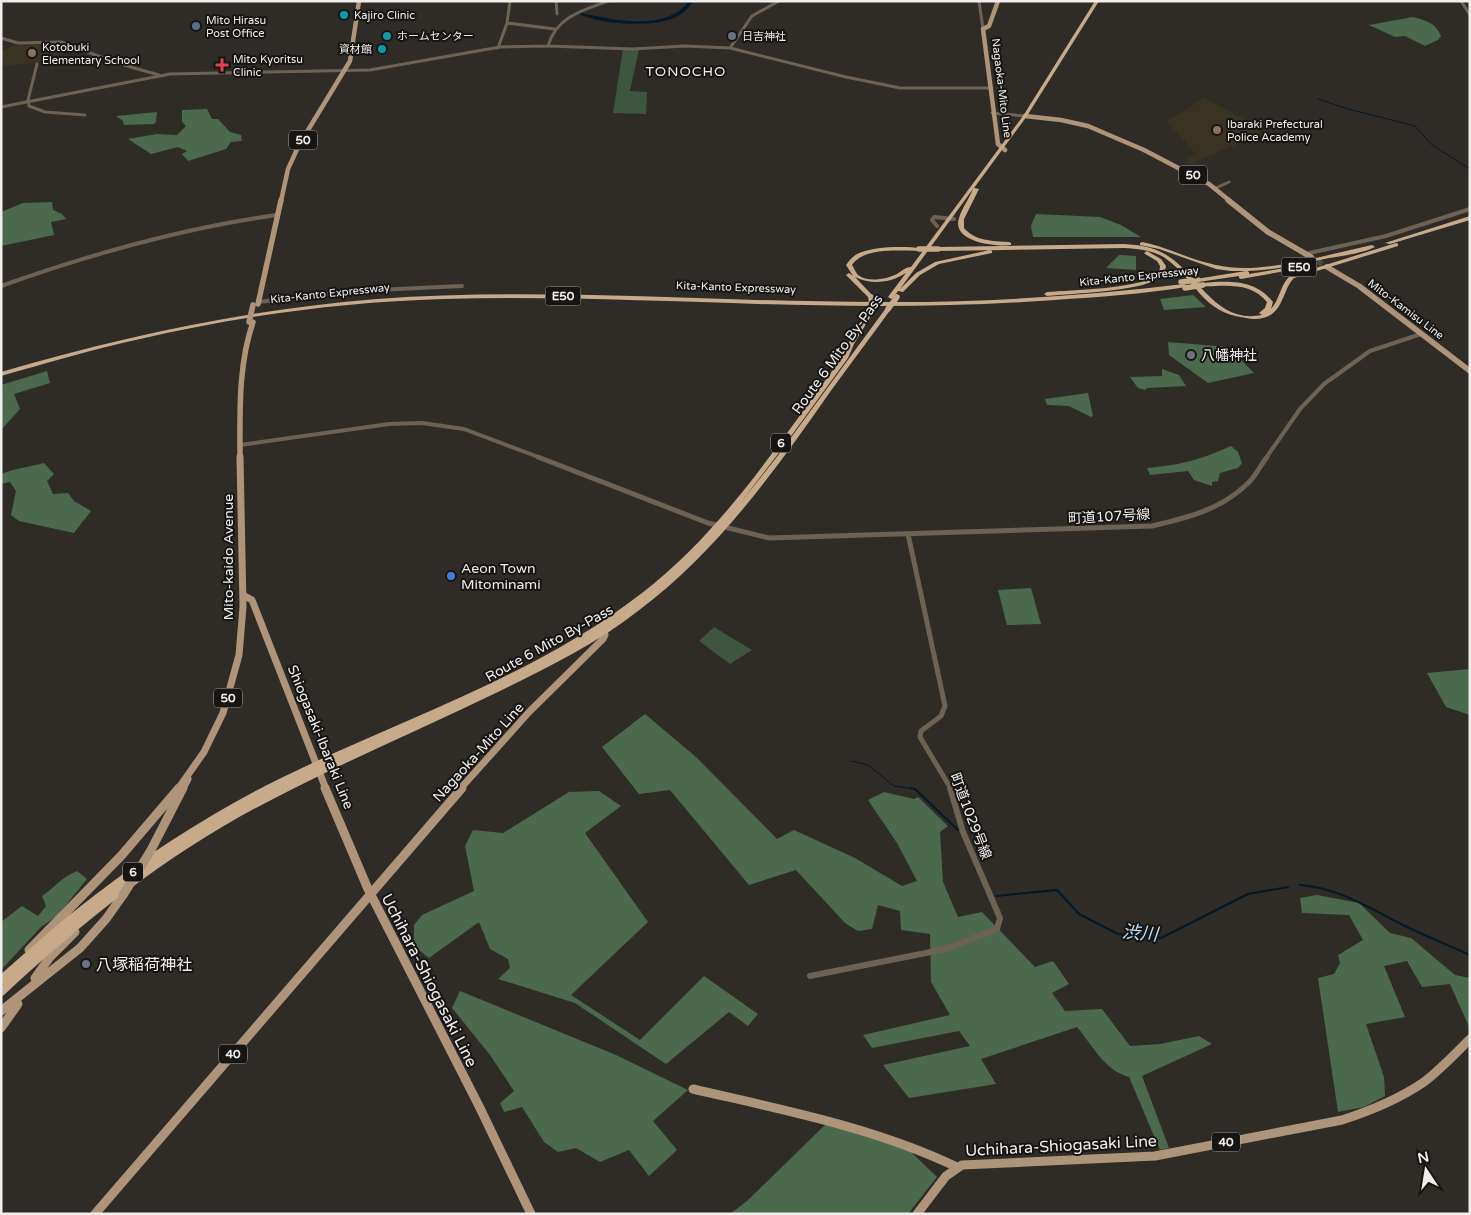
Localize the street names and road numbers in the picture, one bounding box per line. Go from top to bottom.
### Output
street label: Nagaoka-Mito Line [989,37,1014,139]
road number: 50 [289,130,317,150]
road number: 50 [1179,166,1207,184]
road number: E50 [1282,258,1316,276]
street label: Kita-Kanto Expressway [1079,264,1200,289]
street label: Mito-Kamisu Line [1365,277,1446,342]
street label: Kita-Kanto Expressway [676,279,796,296]
street label: Kita-Kanto Expressway [270,281,391,306]
road number: E50 [546,286,580,306]
street label: Route 6 Mito By-Pass [788,291,887,417]
road number: 6 [771,433,791,452]
street label: Mito-kaido Avenue [220,494,237,620]
street label: 町道107号線 [1067,506,1151,527]
street label: Route 6 Mito By-Pass [482,601,616,686]
street label: Shiogasaki-Ibaraki Line [284,663,357,812]
road number: 50 [214,688,242,708]
street label: Nagaoka-Mito Line [429,699,527,805]
street label: 町道1029号線 [946,771,995,862]
road number: 6 [123,862,143,882]
street label: Uchihara-Shiogasaki Line [377,890,482,1071]
road number: 40 [219,1044,247,1064]
street label: Uchihara-Shiogasaki Line [965,1131,1157,1161]
road number: 40 [1212,1132,1240,1152]

